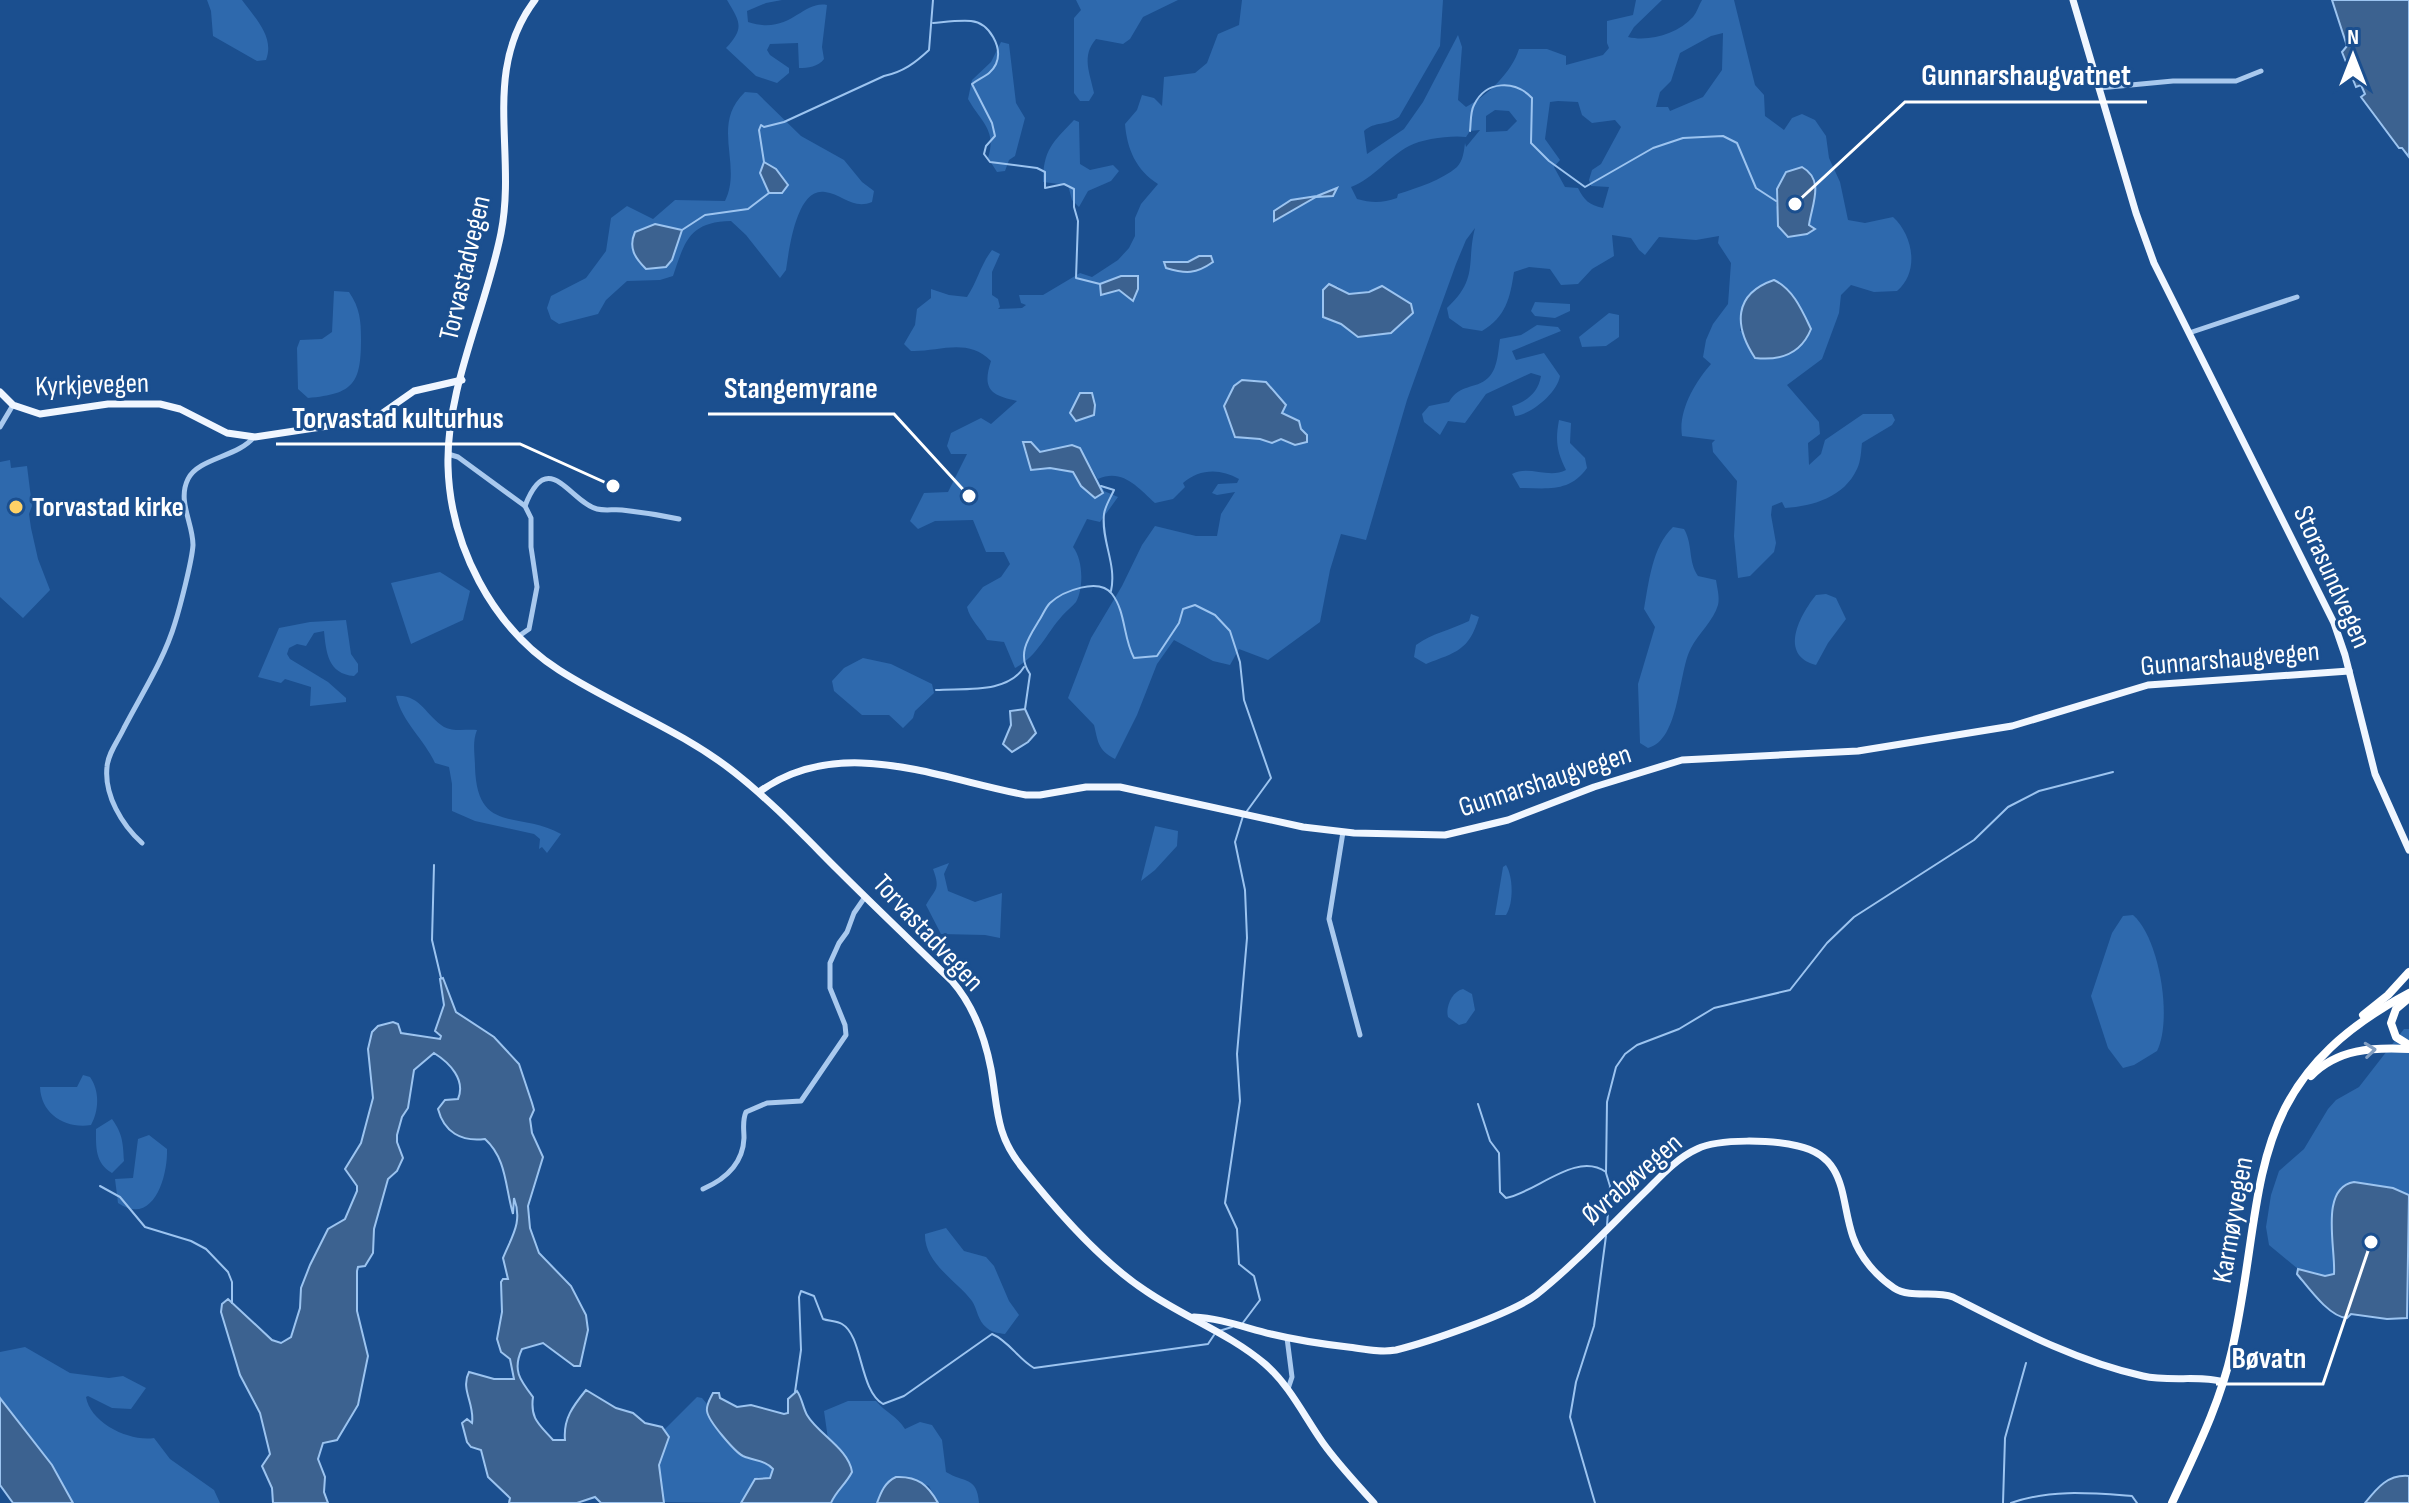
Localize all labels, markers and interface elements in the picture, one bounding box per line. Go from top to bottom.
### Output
north arrow [2313,16,2393,96]
text: N [2347,24,2359,51]
callout: Gunnarshaugvatnet [1905,48,2147,102]
text: Gunnarshaugvatnet [1921,58,2131,94]
street label: Torvastadvegen [432,192,498,344]
callout: Stangemyrane [708,360,894,414]
street label: Kyrkjevegen [35,367,149,403]
text: Stangemyrane [724,371,878,407]
callout: Torvastad kulturhus [276,390,520,444]
text: Torvastad kulturhus [292,401,504,437]
place label: Torvastad kirke [32,491,184,524]
marker: Torvastad kirke [7,498,25,516]
street label: Storasundvegen [2286,501,2378,653]
street label: Gunnarshaugvegen [2139,635,2321,683]
street label: Gunnarshaugvegen [1455,738,1635,824]
street label: Torvastadvegen [866,868,990,998]
one-way arrow [2364,1041,2377,1058]
street label: Øvrabøvegen [1575,1126,1689,1232]
street label: Karmøyvegen [2206,1154,2260,1286]
callout: Bøvatn [2216,1330,2323,1384]
text: Bøvatn [2232,1341,2306,1377]

